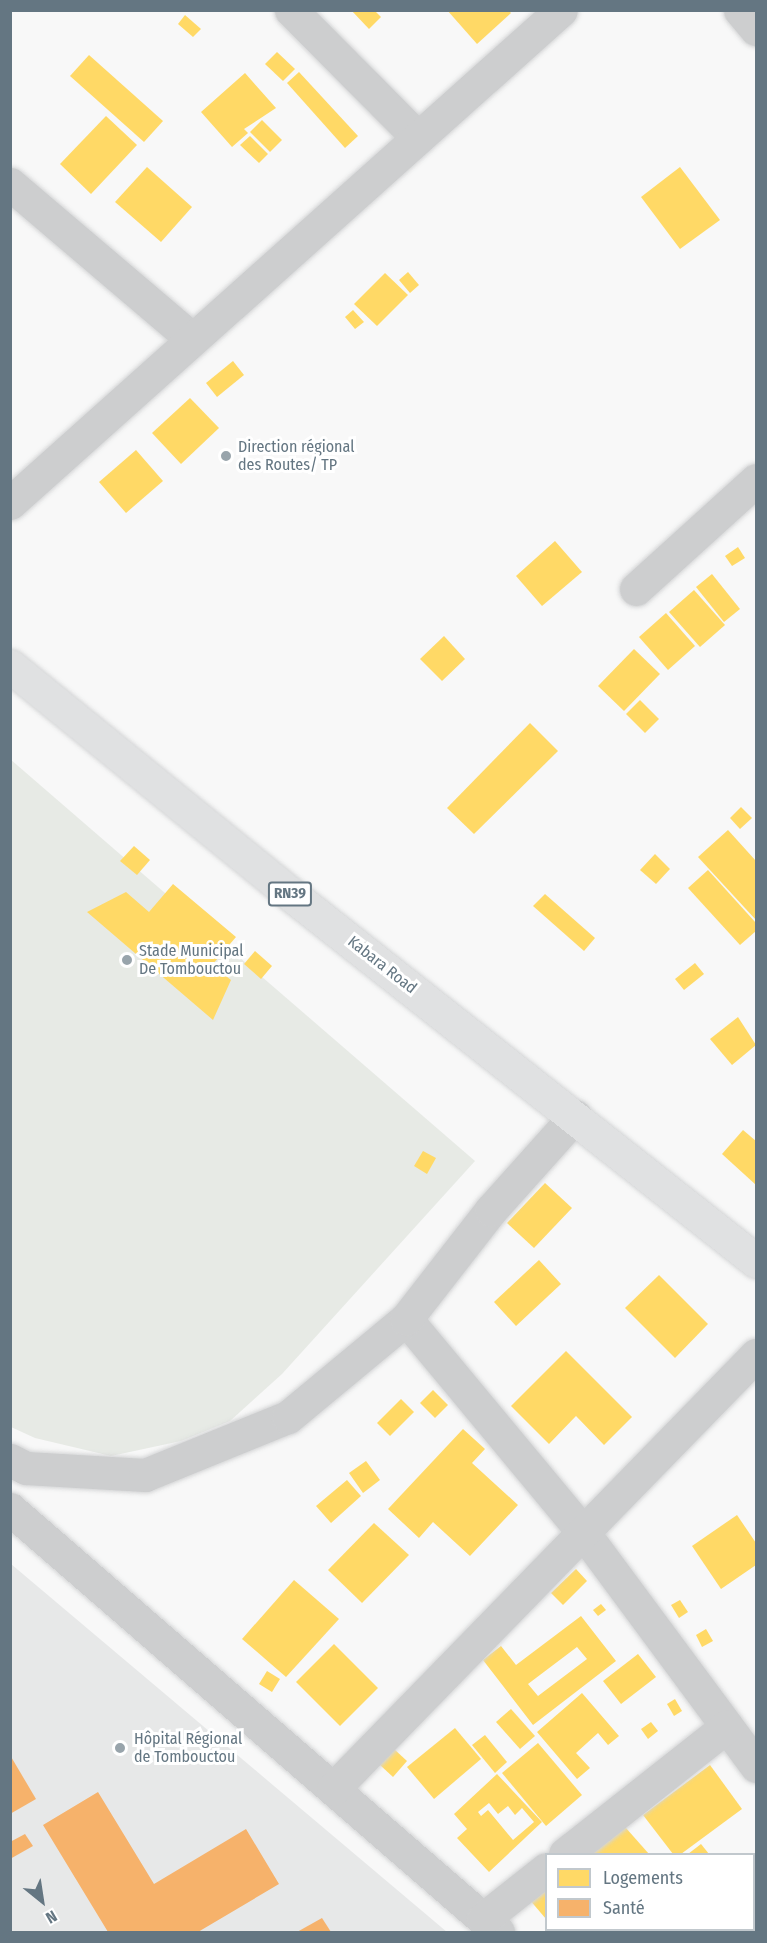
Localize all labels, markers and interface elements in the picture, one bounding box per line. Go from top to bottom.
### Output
place label: Direction régional des Routes/ TP [238,437,354,475]
marker: Direction régional des Routes/ TP [219,449,233,463]
road number: RN39 [268,882,312,906]
street label: Kabara Road [344,932,420,998]
place label: Stade Municipal De Tombouctou [139,941,243,979]
marker: Stade Municipal De Tombouctou [120,953,134,967]
place label: Hôpital Régional de Tombouctou [134,1729,242,1767]
marker: Hôpital Régional de Tombouctou [111,1739,129,1757]
legend [545,1853,755,1931]
text: Logements [603,1867,683,1889]
north arrow [12,1871,72,1931]
text: Santé [603,1897,645,1919]
text: N [42,1906,60,1928]

